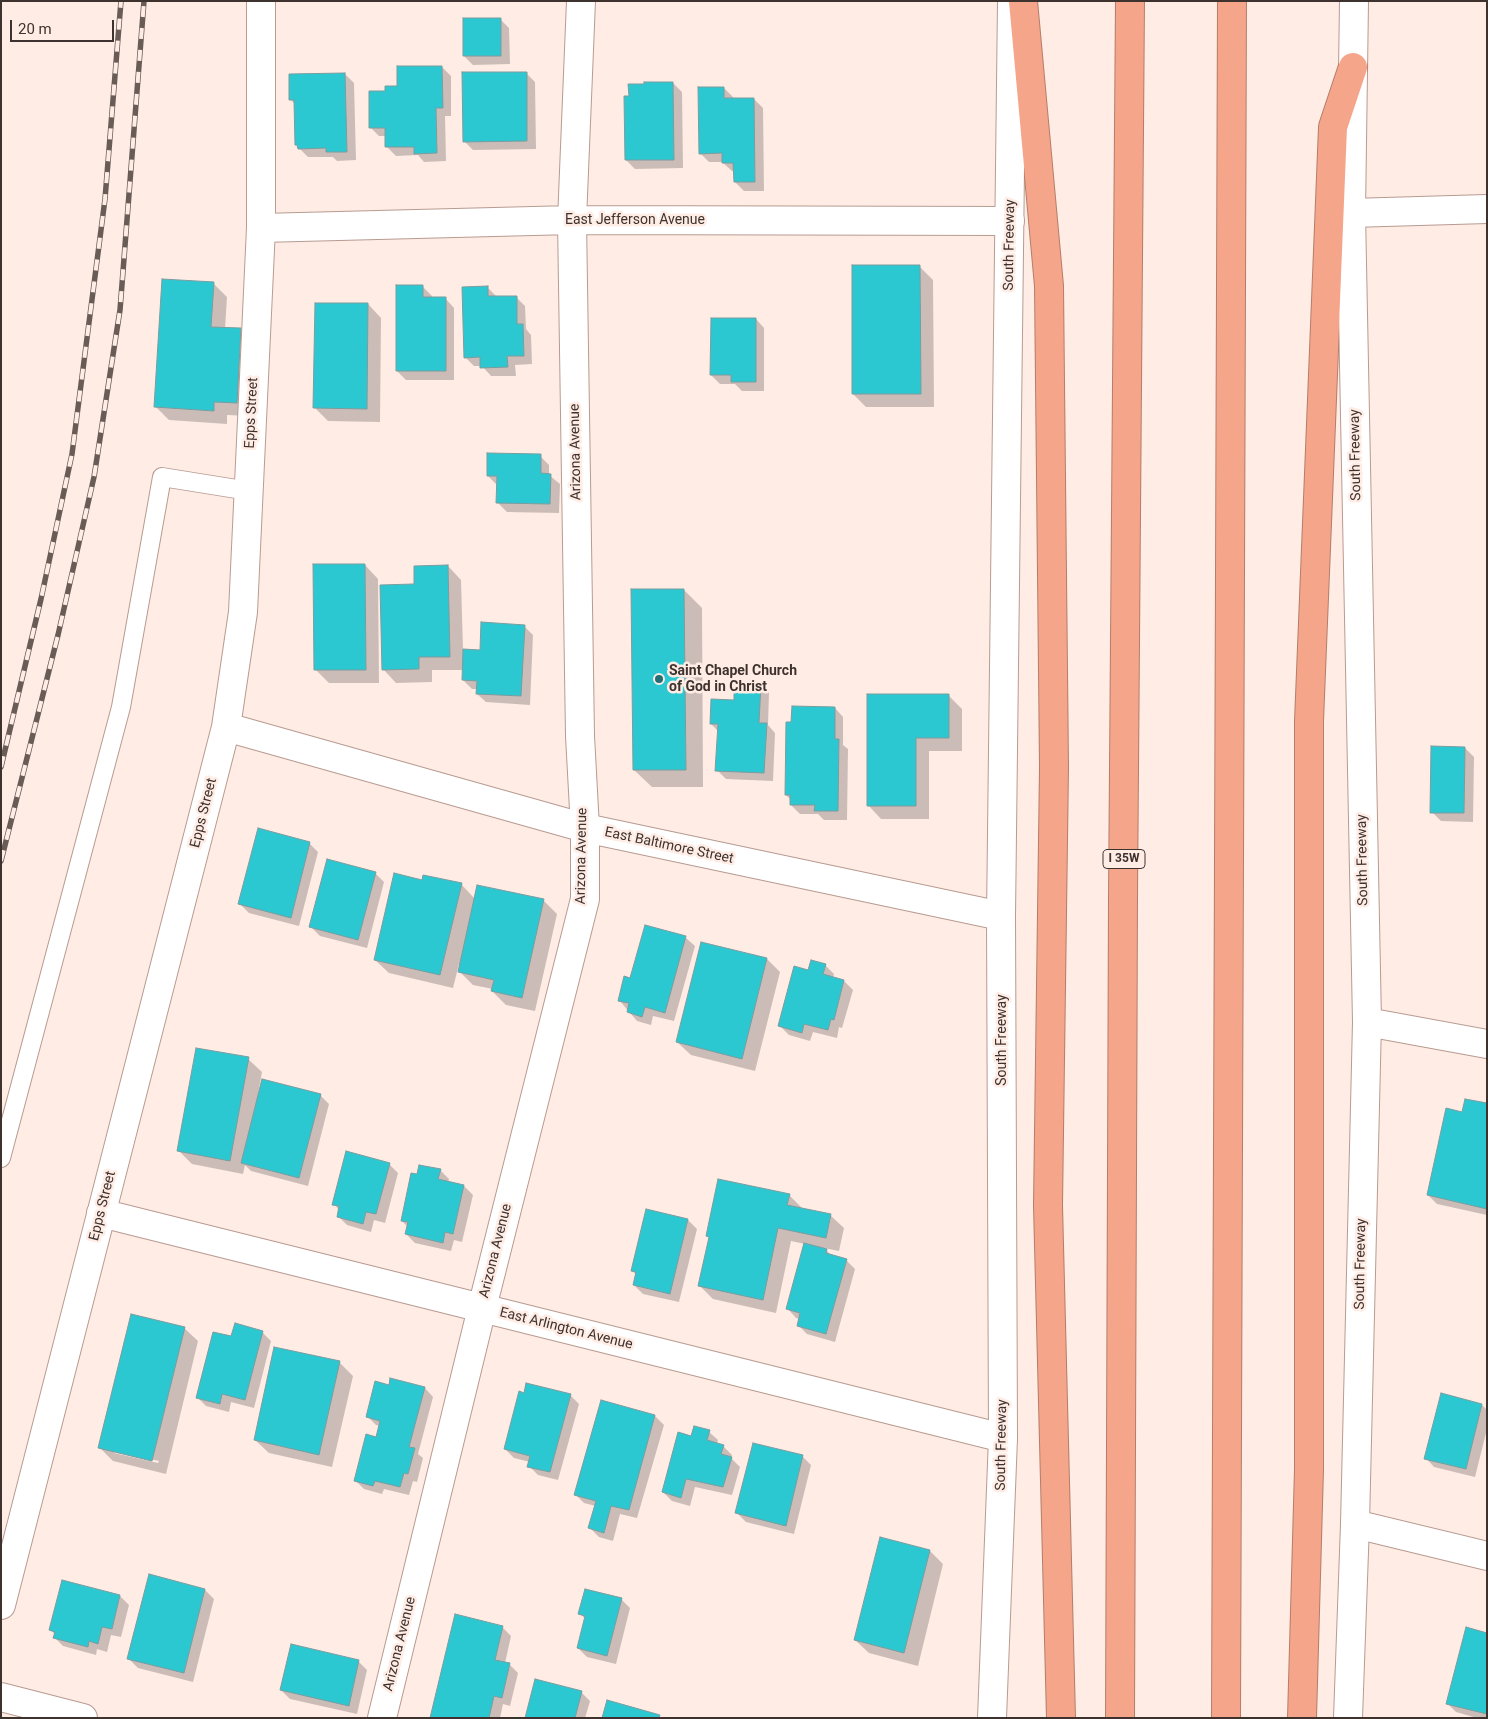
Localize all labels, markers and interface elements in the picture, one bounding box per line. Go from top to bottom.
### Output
scale bar [12,10,116,42]
text: 20 m [18,20,52,38]
street label: South Freeway [1001,199,1019,291]
street label: East Jefferson Avenue [565,212,705,228]
street label: Epps Street [242,377,262,449]
street label: Arizona Avenue [567,404,585,500]
street label: South Freeway [1347,409,1365,501]
place label: Saint Chapel Church of God in Christ [669,663,797,696]
marker: Saint Chapel Church of God in Christ [653,673,665,685]
street label: Epps Street [187,776,221,850]
street label: Arizona Avenue [573,808,591,904]
street label: South Freeway [1354,814,1372,906]
street label: East Baltimore Street [603,824,735,868]
road number: I 35W [1103,850,1145,869]
street label: South Freeway [994,994,1010,1086]
street label: Epps Street [86,1169,120,1243]
street label: Arizona Avenue [476,1202,516,1300]
street label: South Freeway [1352,1218,1370,1310]
street label: East Arlington Avenue [498,1304,634,1354]
street label: South Freeway [993,1399,1011,1491]
street label: Arizona Avenue [380,1595,420,1693]

